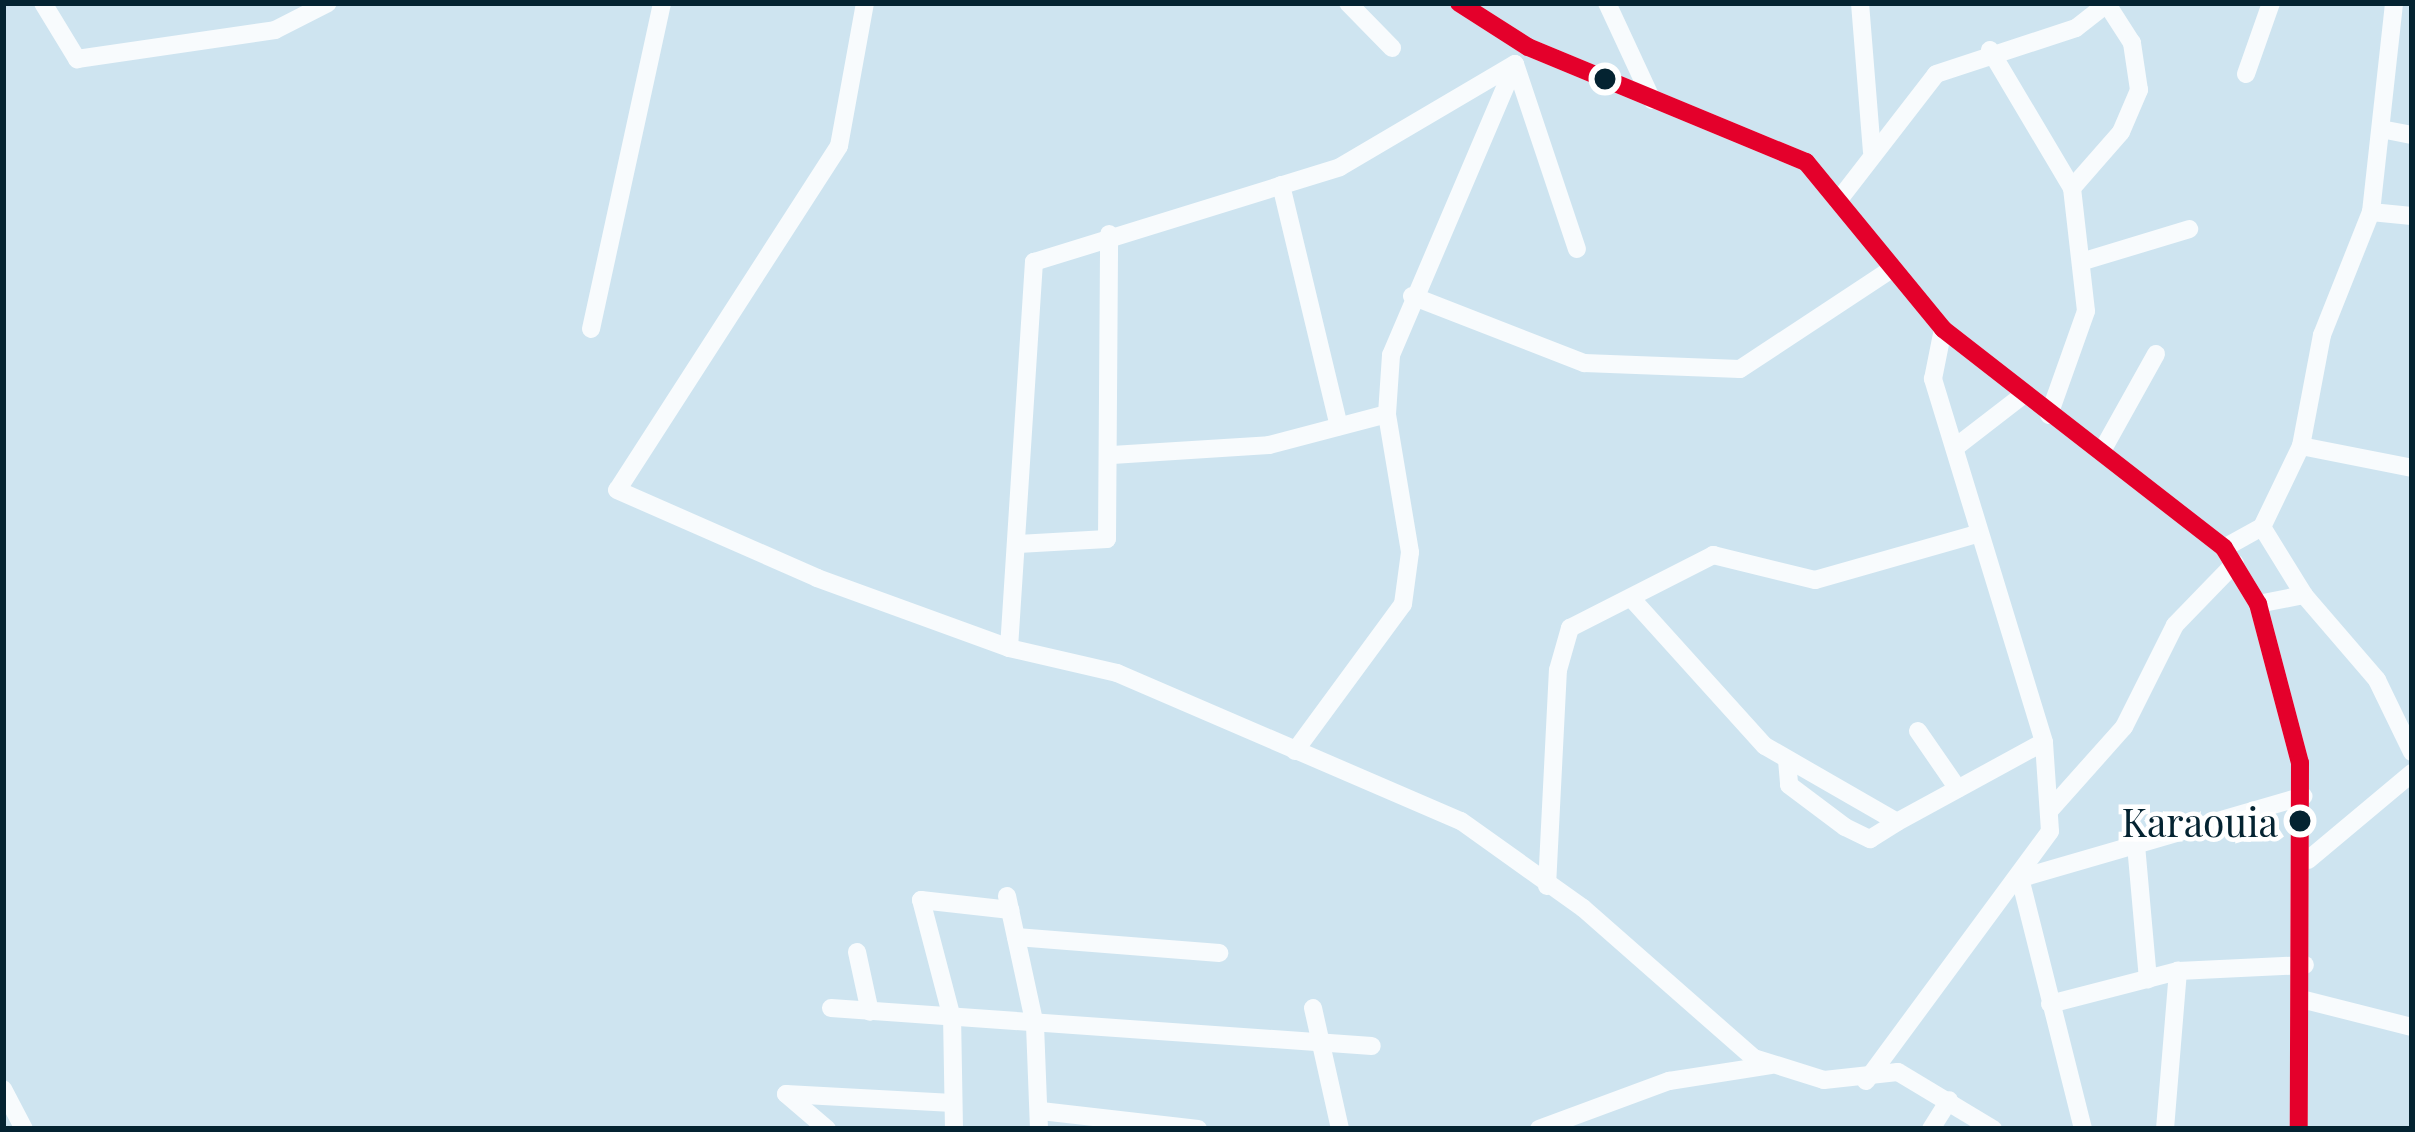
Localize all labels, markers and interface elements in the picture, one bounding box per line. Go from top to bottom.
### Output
unlabelled marker [1594,68,1616,90]
place label: Karaouia [2121,798,2278,844]
marker: Karaouia [2289,810,2311,832]

